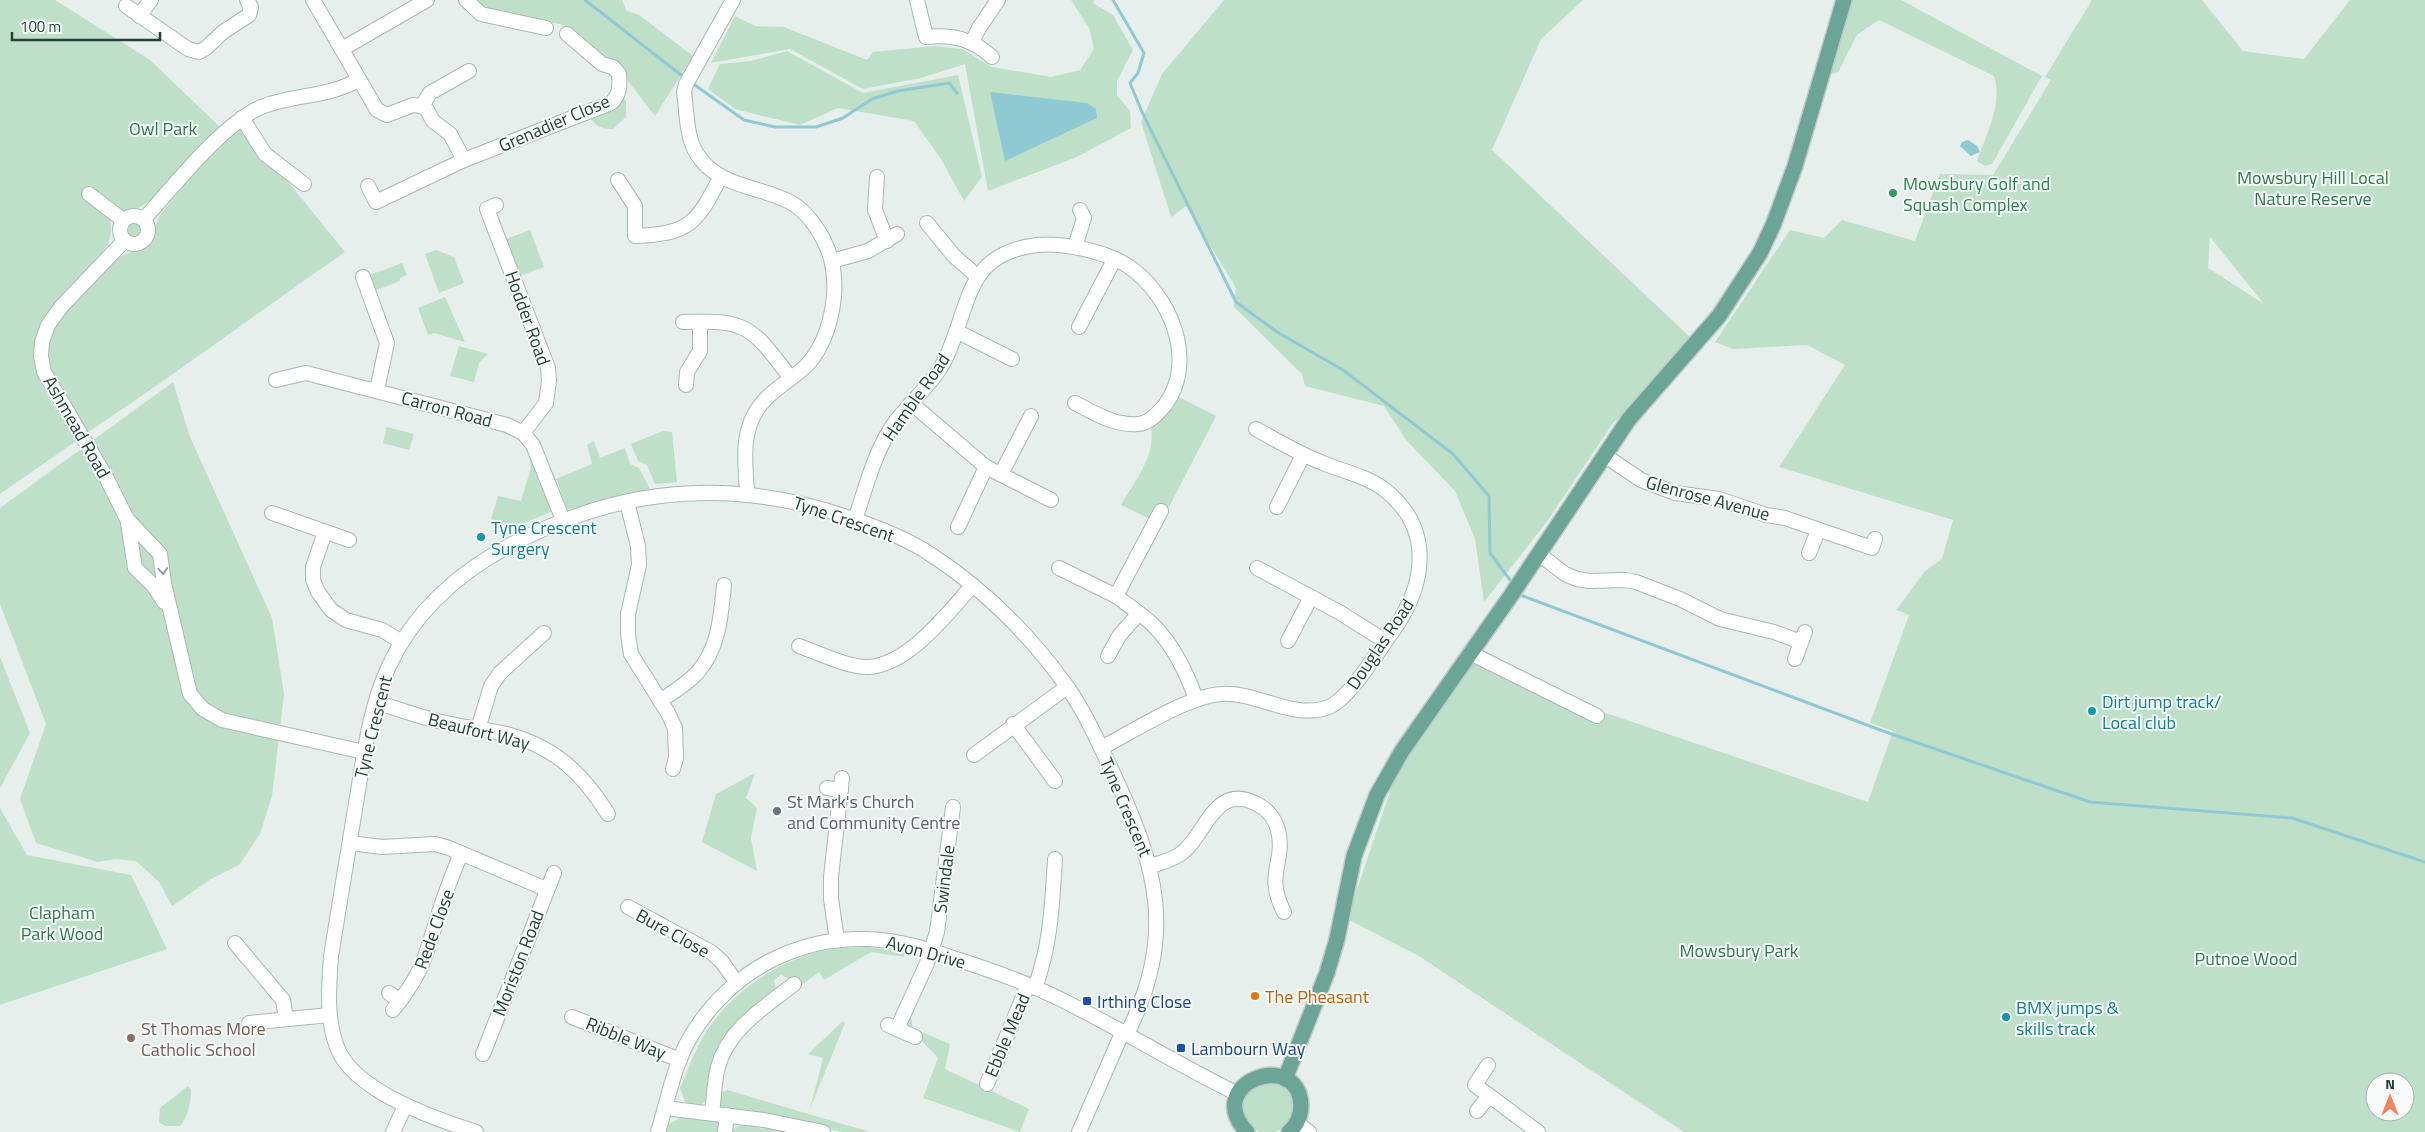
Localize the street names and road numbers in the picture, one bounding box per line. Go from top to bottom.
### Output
street label: Grenadier Close [494,87,614,159]
street label: Hodder Road [498,267,558,369]
street label: Hamble Road [876,348,956,446]
street label: Ashmead Road [37,371,117,483]
street label: Carron Road [398,384,496,434]
street label: Glenrose Avenue [1643,468,1773,528]
street label: Tyne Crescent [790,489,899,549]
street label: Douglas Road [1340,593,1420,695]
street label: Tyne Crescent [347,672,399,782]
street label: Beaufort Way [425,705,533,757]
street label: Tyne Crescent [1093,753,1159,862]
street label: Swindale [926,843,962,915]
street label: Rede Close [407,885,461,973]
street label: Bure Close [631,902,715,964]
street label: Moriston Road [485,906,551,1020]
street label: Avon Drive [883,928,969,976]
street label: Ebble Mead [977,989,1037,1081]
street label: Ribble Way [582,1010,670,1066]

